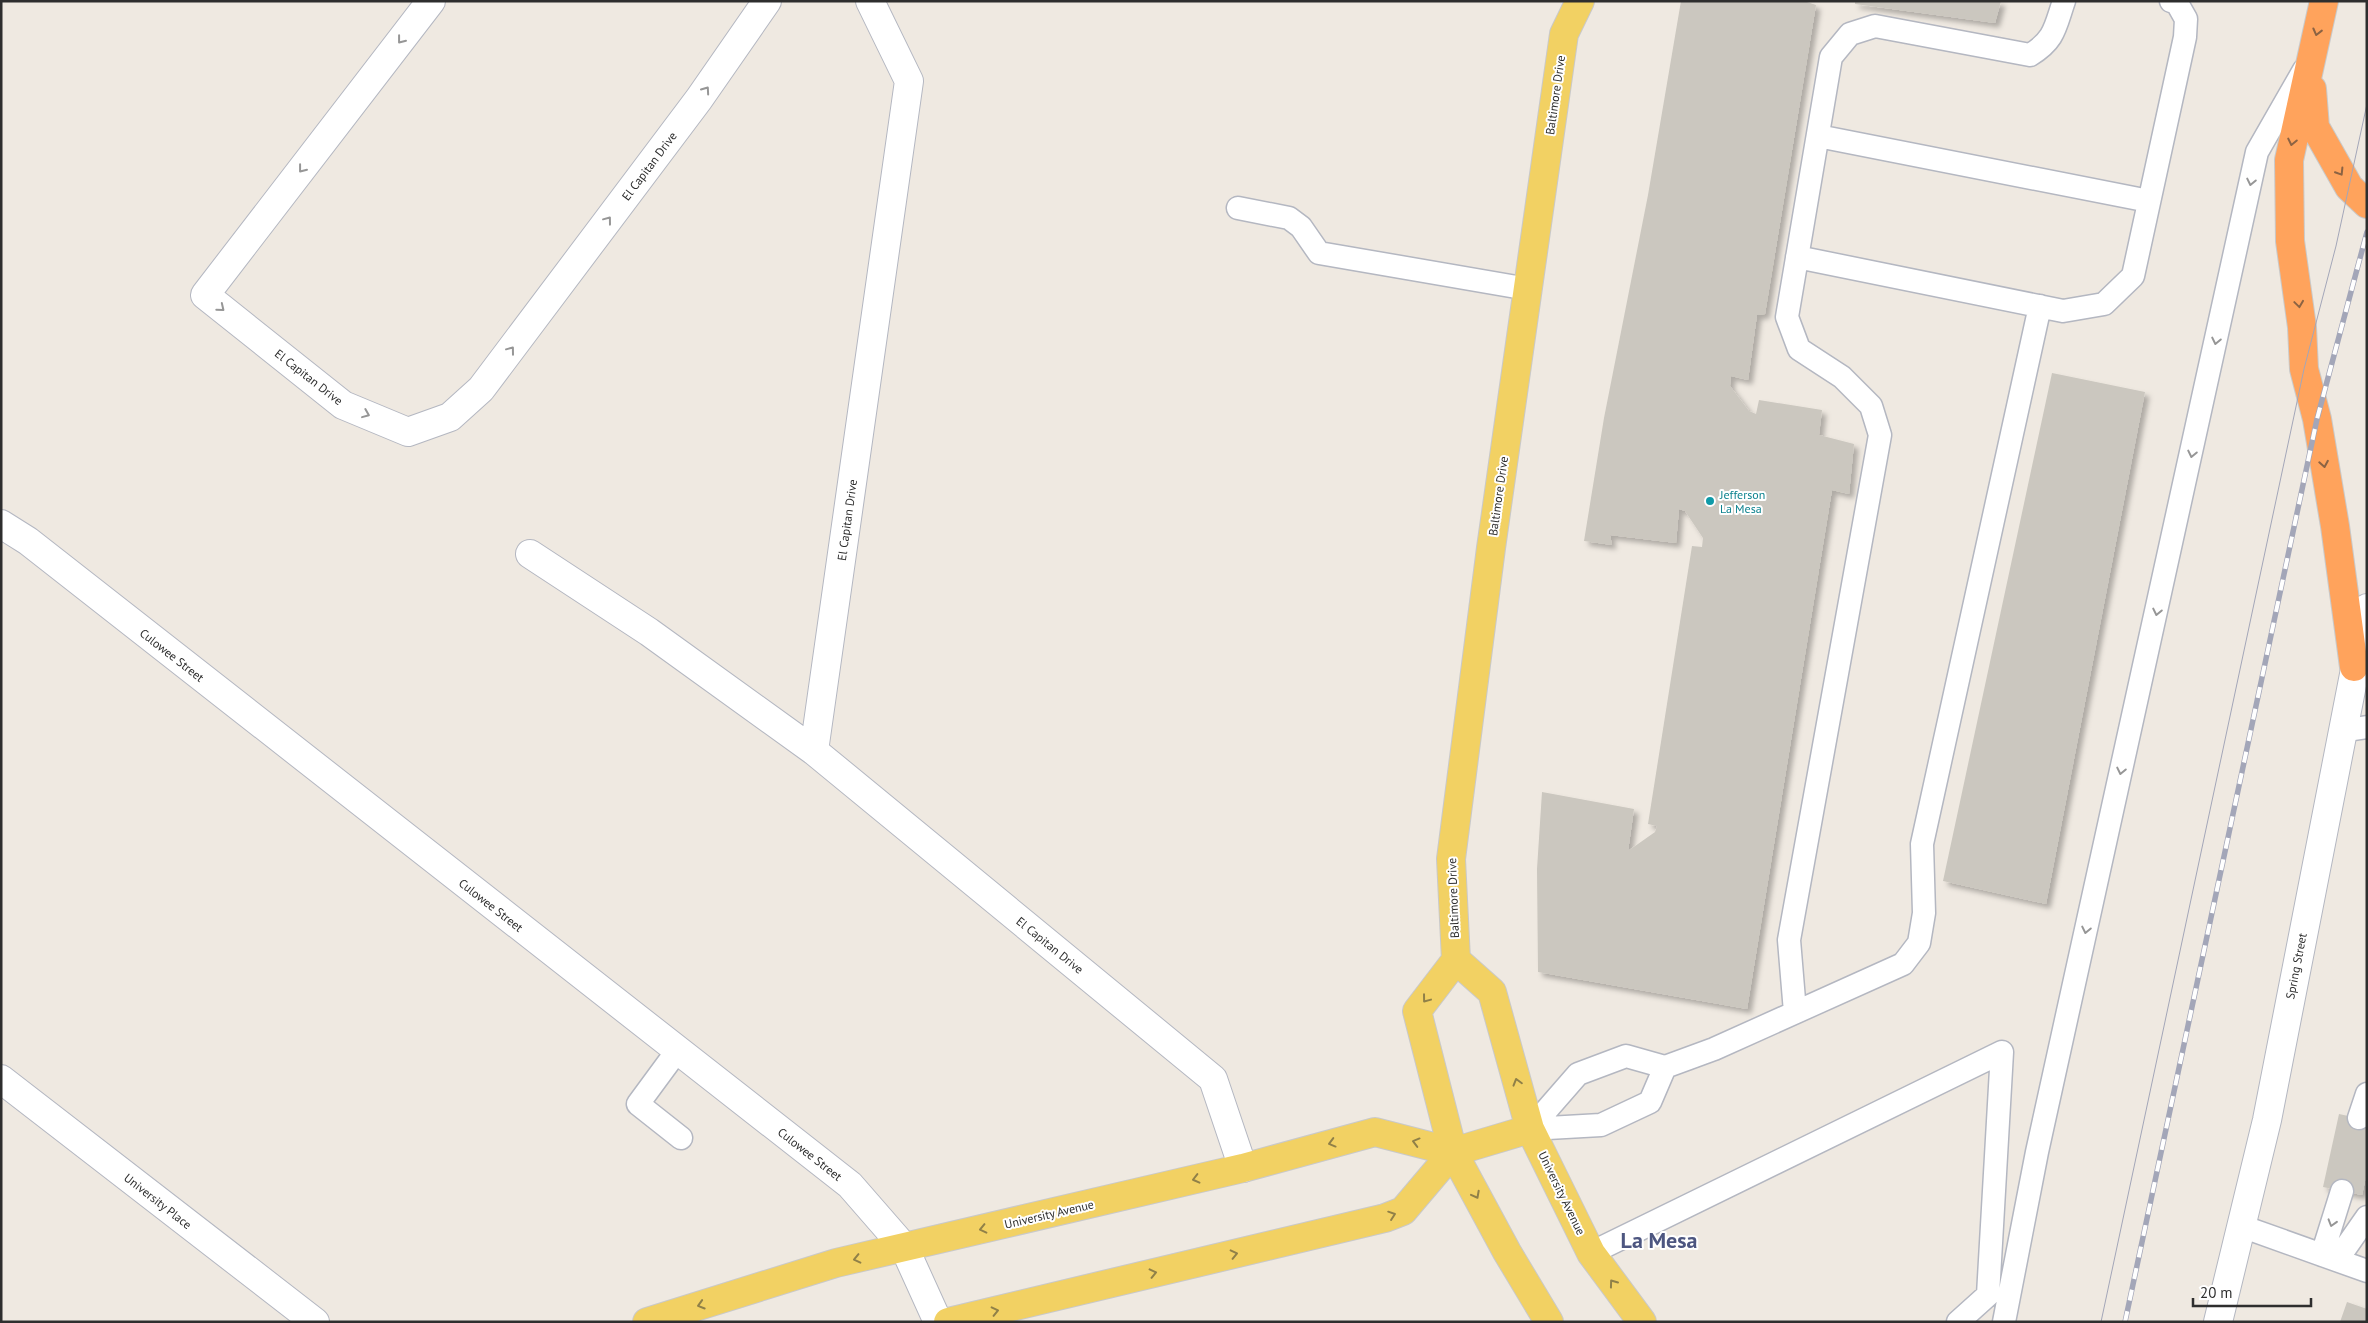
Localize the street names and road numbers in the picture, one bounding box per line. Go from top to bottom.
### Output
street label: Baltimore Drive [1542,54,1568,136]
street label: El Capitan Drive [618,129,680,203]
street label: El Capitan Drive [272,346,346,408]
street label: Baltimore Drive [1485,455,1511,537]
street label: El Capitan Drive [834,478,860,562]
street label: Culowee Street [137,625,207,685]
street label: Baltimore Drive [1444,858,1462,938]
street label: Culowee Street [456,875,526,935]
street label: El Capitan Drive [1013,913,1087,977]
street label: Spring Street [2282,932,2310,1000]
street label: Culowee Street [775,1124,845,1184]
street label: University Avenue [1535,1149,1589,1237]
street label: University Place [121,1170,195,1232]
street label: University Avenue [1003,1196,1095,1232]

